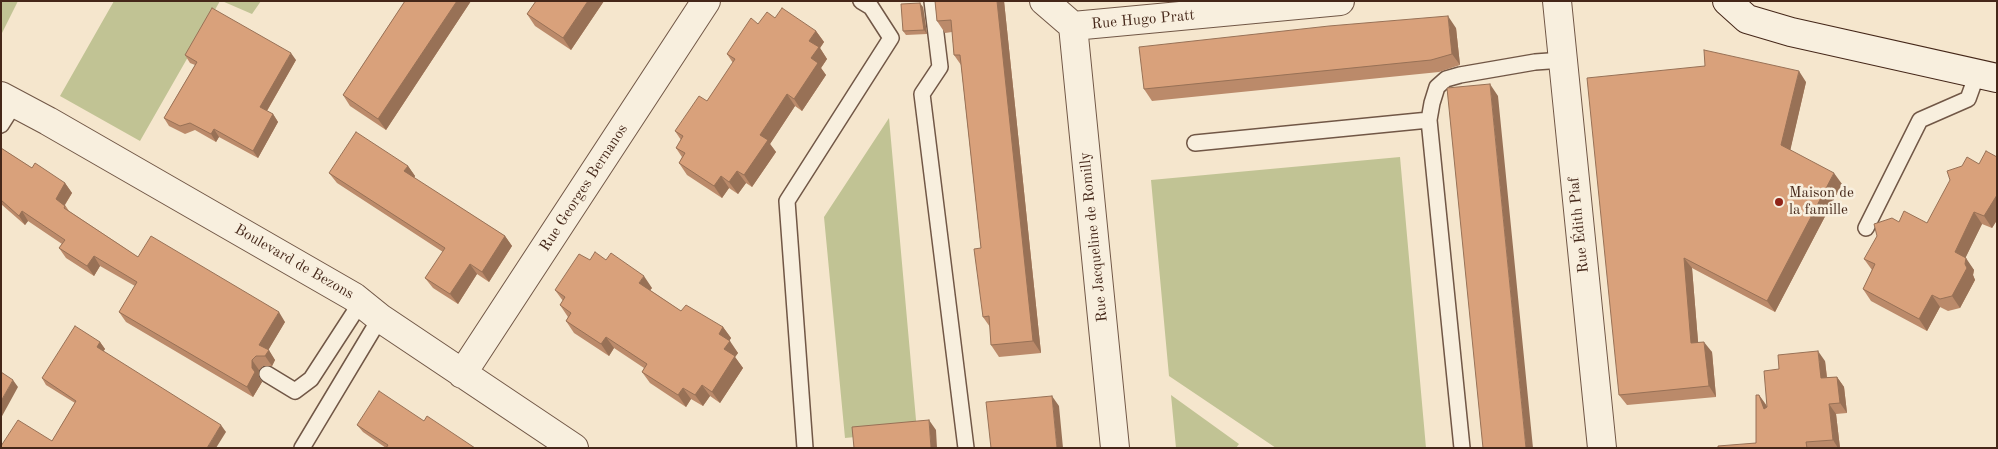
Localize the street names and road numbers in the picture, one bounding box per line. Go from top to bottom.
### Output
street label: Rue Hugo Pratt [1091,7,1195,33]
street label: Rue Georges Bernanos [536,121,632,255]
street label: Rue Jacqueline de Romilly [1076,151,1112,323]
street label: Rue Édith Piaf [1565,176,1593,274]
street label: Boulevard de Bezons [231,221,357,303]

